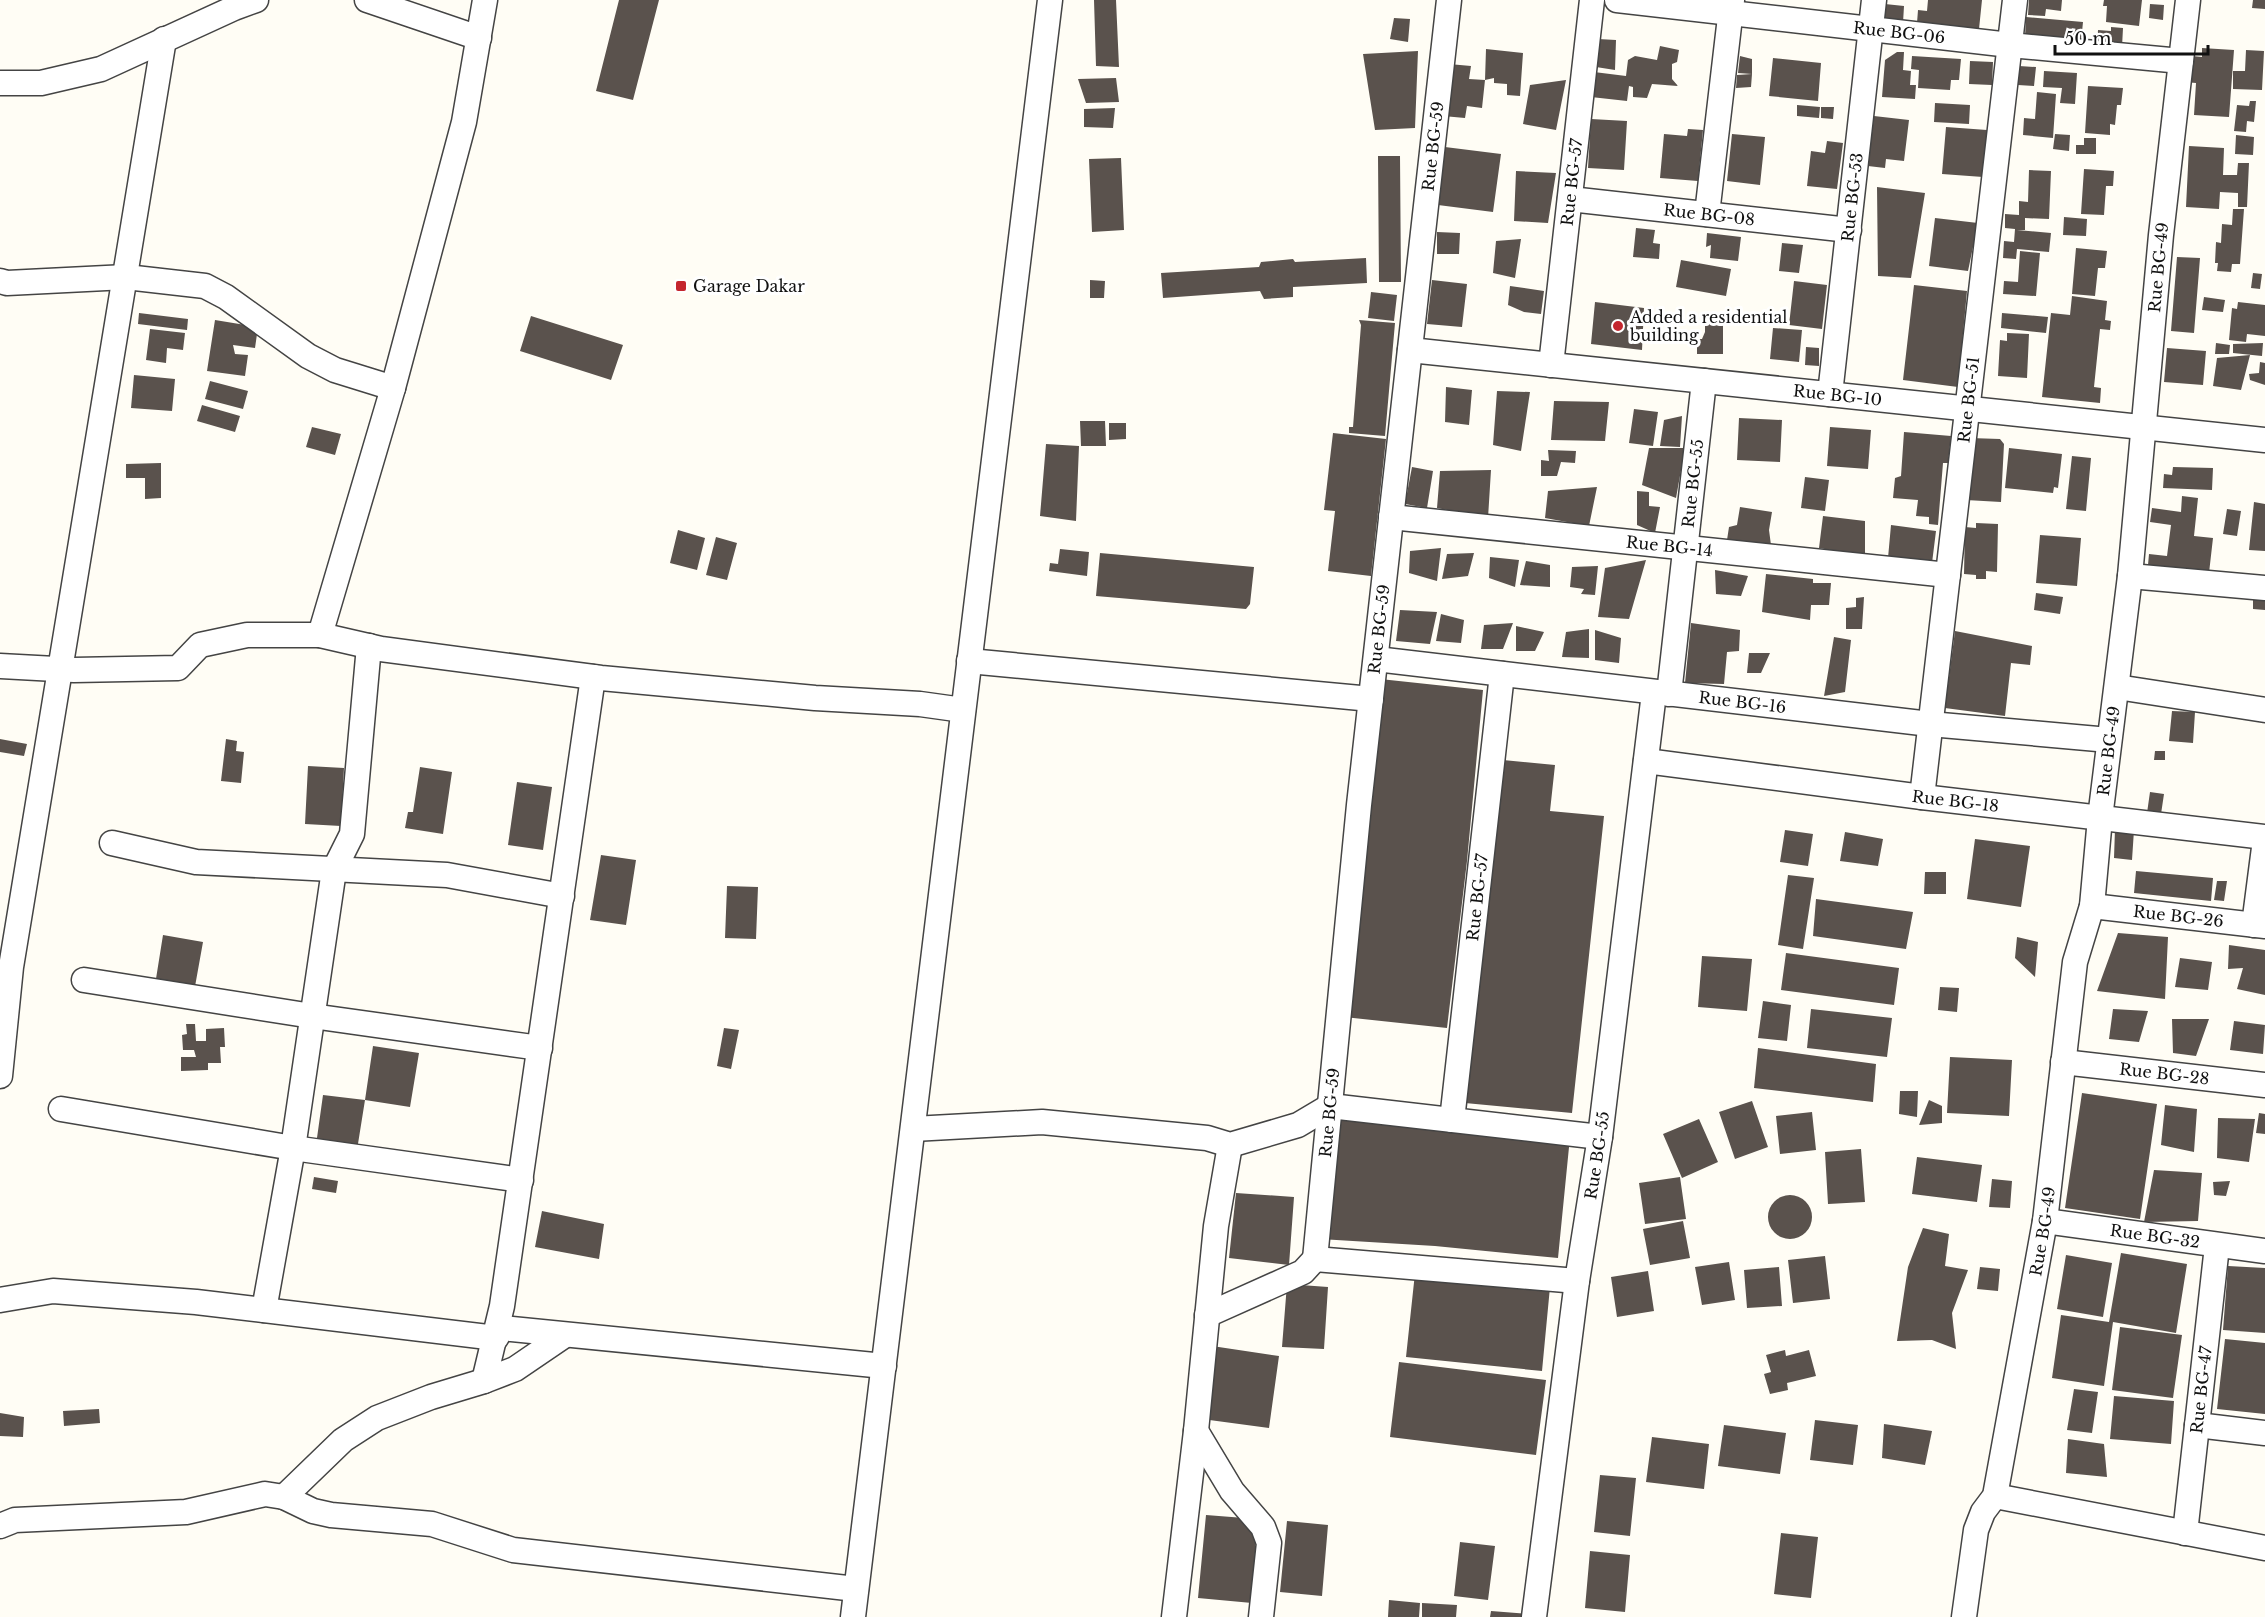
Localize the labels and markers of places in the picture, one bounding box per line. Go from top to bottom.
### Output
place label: Garage Dakar [693,276,805,296]
marker: Garage Dakar [674,279,688,293]
place label: Added a residential building [1629,307,1787,345]
marker: Added a residential building [1611,319,1625,333]

